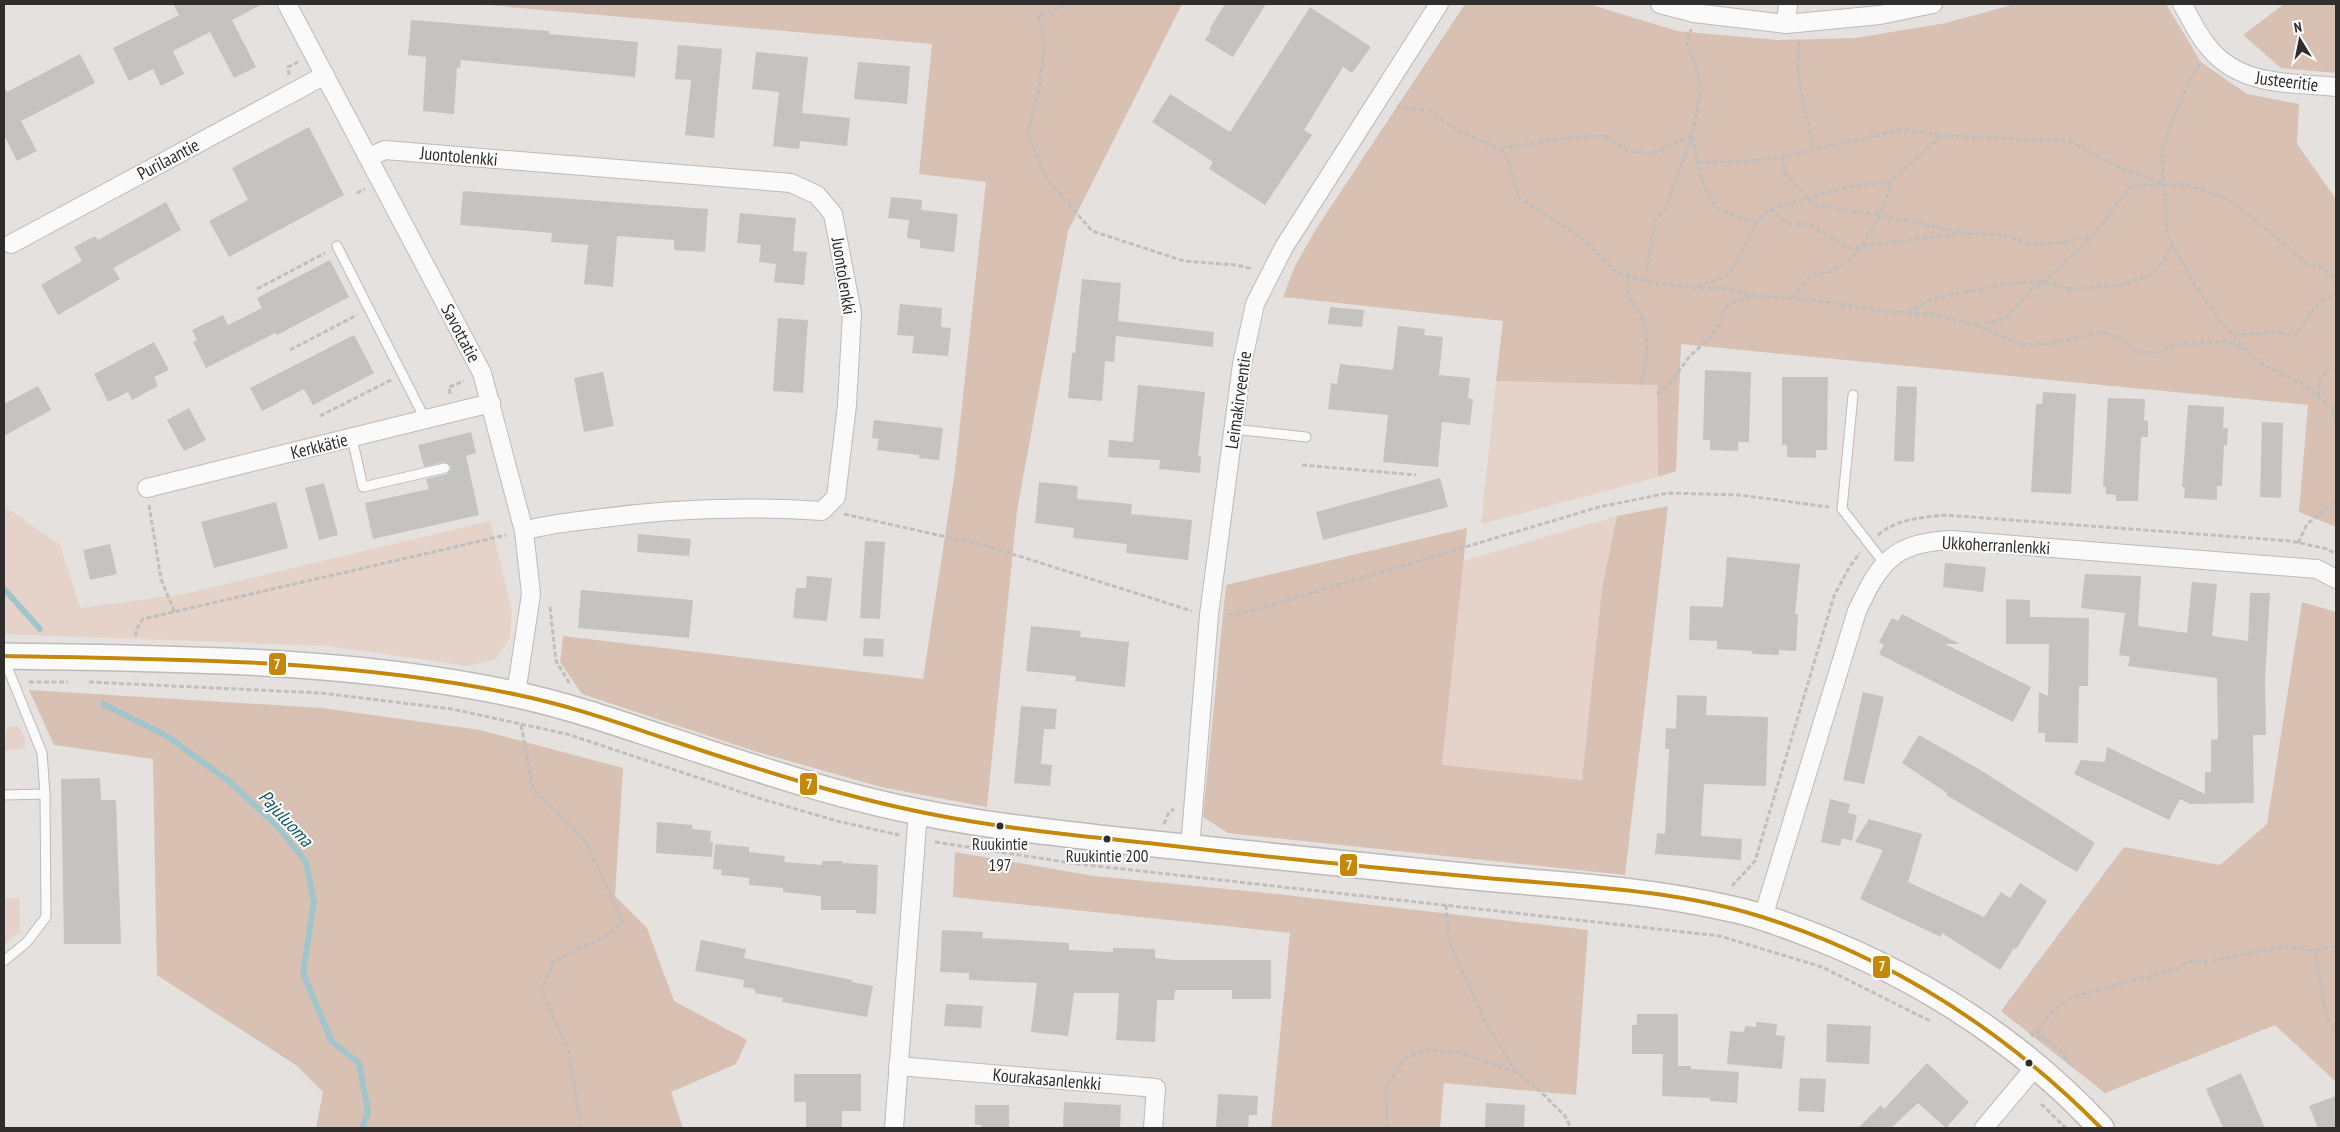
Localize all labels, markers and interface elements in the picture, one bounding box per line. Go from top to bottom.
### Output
north arrow [2275,15,2325,65]
text: N [2292,18,2303,37]
street label: Justeeritie [2253,66,2320,96]
street label: Purilaantie [133,133,203,185]
street label: Juontolenkki [418,141,499,171]
street label: Juontolenkki [826,235,861,316]
street label: Savottatie [436,300,486,366]
street label: Leimakirveentie [1220,350,1256,450]
street label: Kerkkätie [288,428,350,464]
street label: Ukkoherranlenkki [1941,531,2051,559]
line badge: 7 [268,652,287,676]
text: 7 [274,655,281,673]
line badge: 7 [799,772,818,796]
text: 7 [806,775,813,793]
water label: Pajuluoma [254,785,319,852]
marker: Ruukintie 197 [995,821,1005,831]
place label: Ruukintie 197 [972,833,1028,876]
marker: Ruukintie 200 [1102,834,1112,844]
place label: Ruukintie 200 [1066,845,1148,867]
line badge: 7 [1339,853,1358,877]
text: 7 [1346,856,1353,874]
line badge: 7 [1872,955,1891,979]
text: 7 [1879,957,1886,975]
unlabelled marker [2024,1058,2034,1068]
street label: Kourakasanlenkki [992,1063,1102,1095]

